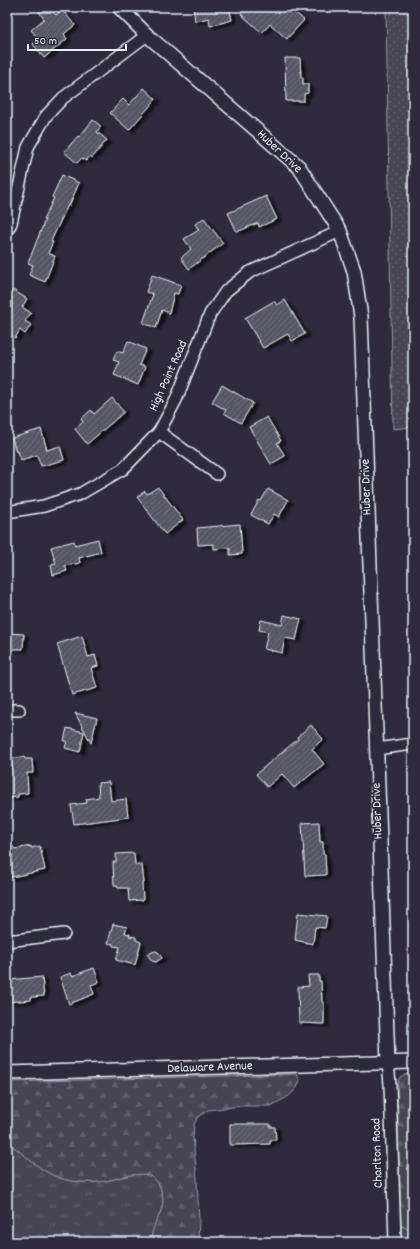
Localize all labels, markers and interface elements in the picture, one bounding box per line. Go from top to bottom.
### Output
scale bar [28,26,126,52]
text: 50 m [34,33,57,50]
street label: Huber Drive [252,126,306,178]
street label: High Point Road [145,337,193,415]
street label: Huber Drive [357,458,377,516]
street label: Huber Drive [368,782,388,840]
street label: Delaware Avenue [167,1057,253,1079]
street label: Charlton Road [367,1118,389,1188]

